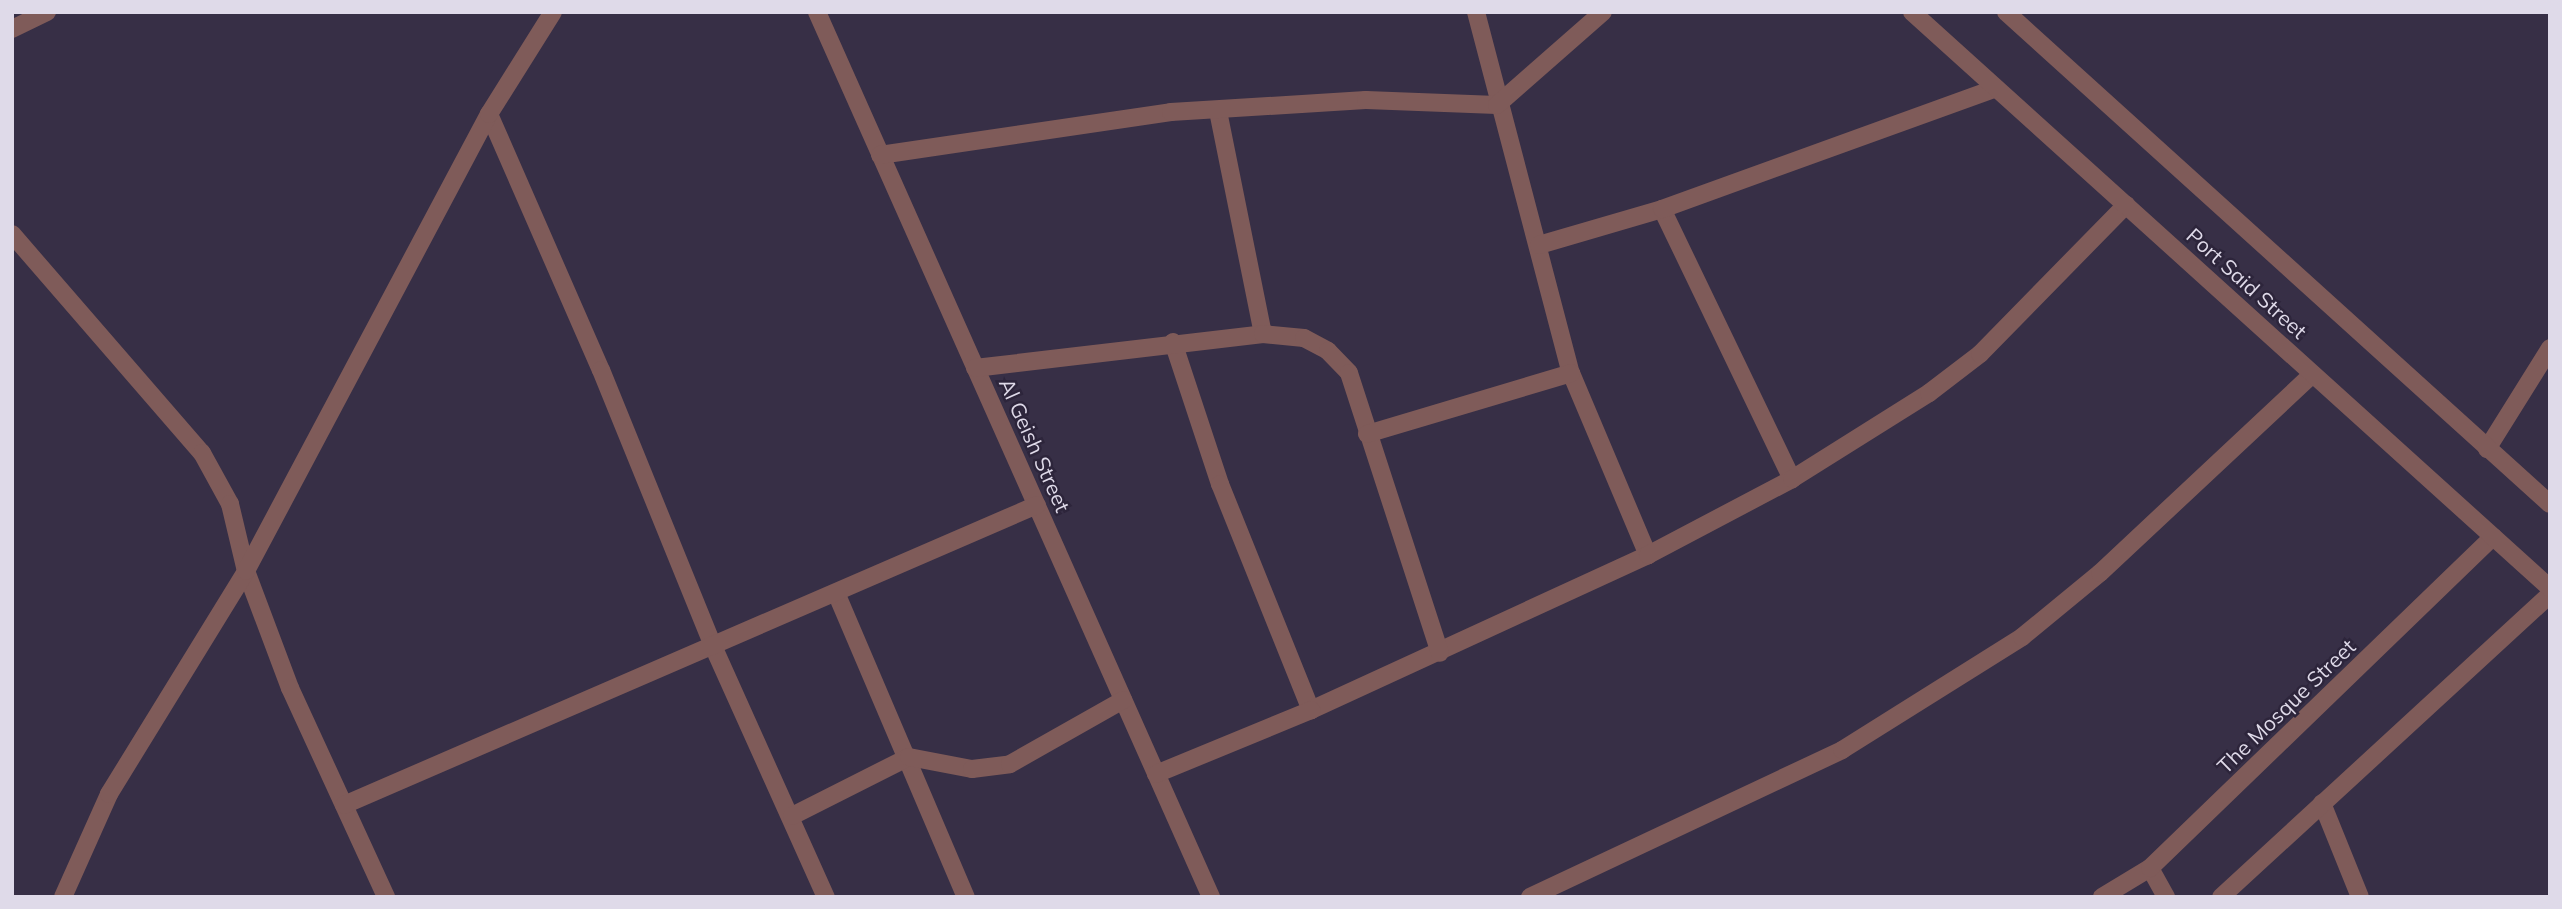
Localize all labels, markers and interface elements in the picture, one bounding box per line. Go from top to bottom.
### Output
street label: Port Said Street [2182,222,2312,344]
street label: Al Geish Street [994,374,1076,516]
street label: The Mosque Street [2212,634,2360,778]

